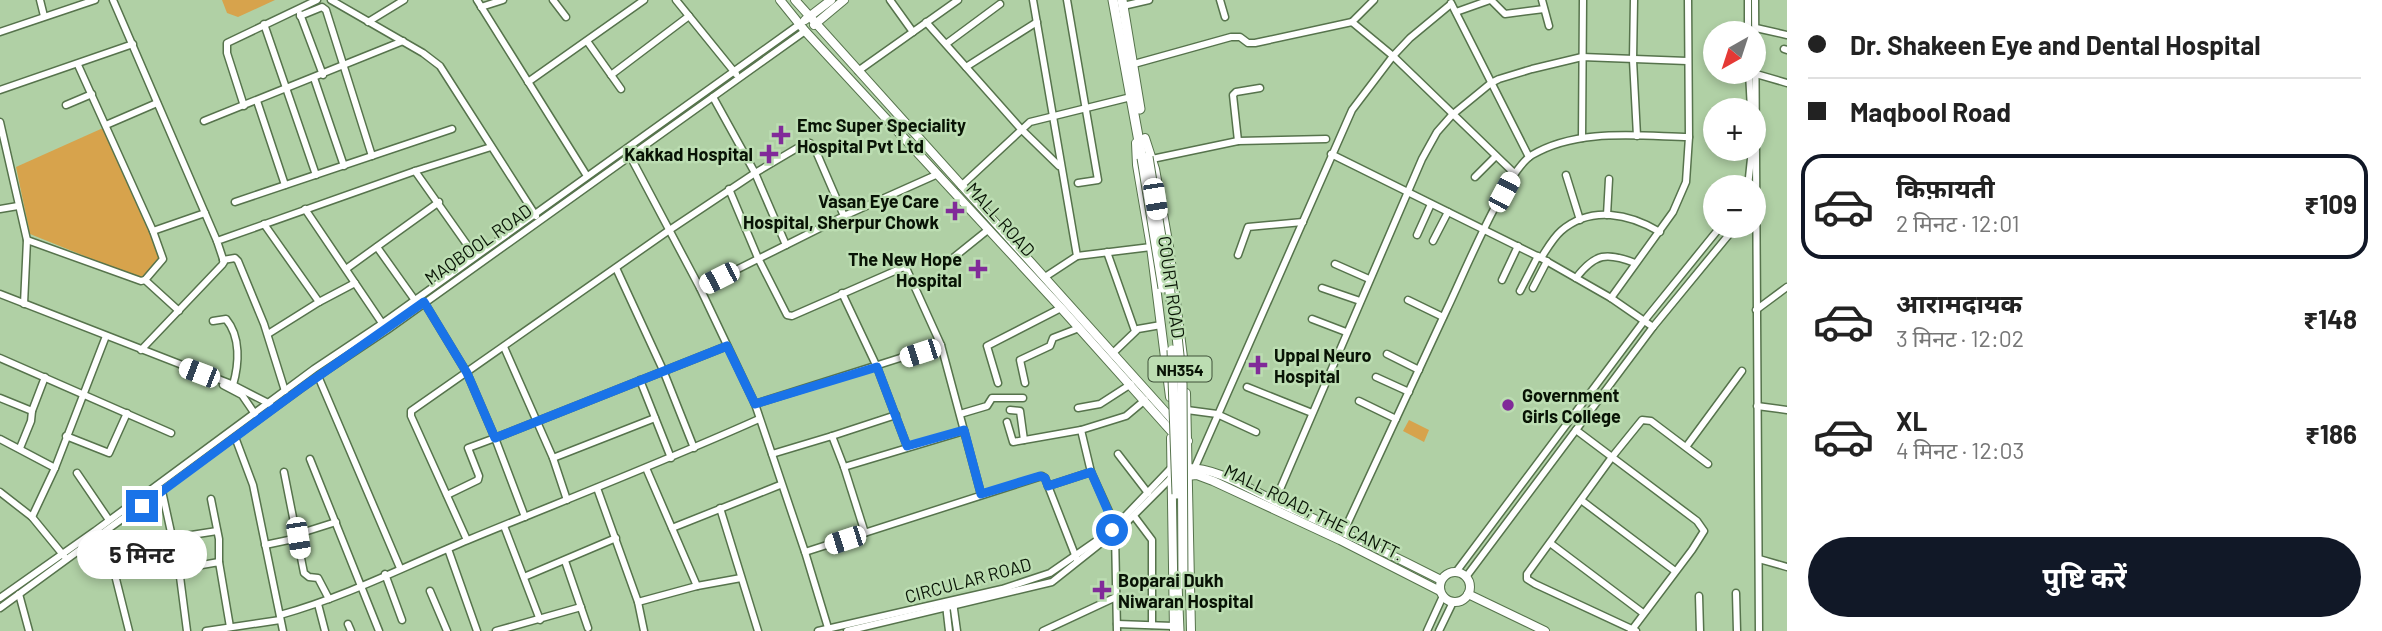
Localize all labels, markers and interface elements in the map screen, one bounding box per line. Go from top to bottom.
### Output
north arrow [1703,21,1766,84]
map controls [1703,21,1766,238]
text: Dr. Shakeen Eye and Dental Hospital [1850,29,2261,60]
text: Maqbool Road [1850,96,2011,127]
button: + [1703,98,1766,161]
place label: Emc Super Speciality Hospital Pvt Ltd [797,114,966,157]
marker: Emc Super Speciality Hospital Pvt Ltd [771,125,791,145]
place label: Kakkad Hospital [624,143,753,165]
marker: Kakkad Hospital [759,144,779,164]
car [1485,169,1524,215]
text: किफ़ायती [1896,172,1995,203]
button: − [1703,175,1766,238]
icon: car [1812,175,1875,238]
street label: MALL ROAD [962,177,1040,261]
car [1142,177,1169,221]
text: ₹109 [2304,188,2357,219]
place label: Vasan Eye Care Hospital, Sherpur Chowk [743,190,939,233]
street label: MAQBOOL ROAD [420,199,536,289]
marker: Vasan Eye Care Hospital, Sherpur Chowk [945,201,965,221]
text: 2 मिनट · 12:01 [1896,209,2020,237]
street label: COURT ROAD [1154,235,1190,339]
place label: The New Hope Hospital [848,248,962,291]
car [696,259,743,297]
marker: The New Hope Hospital [968,259,988,279]
text: आरामदायक [1896,287,2022,318]
icon: car [1812,290,1875,353]
text: ₹148 [2303,303,2357,334]
text: 3 मिनट · 12:02 [1896,324,2024,352]
car [897,337,944,369]
place label: Uppal Neuro Hospital [1274,344,1372,387]
marker: Uppal Neuro Hospital [1248,355,1268,375]
car [176,356,223,390]
road number: NH354 [1148,356,1212,382]
place label: Government Girls College [1522,384,1621,427]
marker: Government Girls College [1500,397,1516,413]
icon: car [1812,405,1875,468]
text: XL [1896,405,1927,436]
text: ₹186 [2305,418,2357,449]
text: 4 मिनट · 12:03 [1896,436,2024,464]
street label: MALL ROAD; THE CANTT. [1221,459,1407,565]
route end [126,490,158,522]
route start [1096,514,1128,546]
car [285,516,312,560]
car [822,524,869,556]
callout: 5 मिनट [77,530,207,580]
button: पुष्टि करें [1808,537,2361,617]
text: 5 मिनट [109,540,175,568]
street label: CIRCULAR ROAD [902,553,1034,607]
place label: Boparai Dukh Niwaran Hospital [1118,569,1253,612]
marker: Boparai Dukh Niwaran Hospital [1092,580,1112,600]

